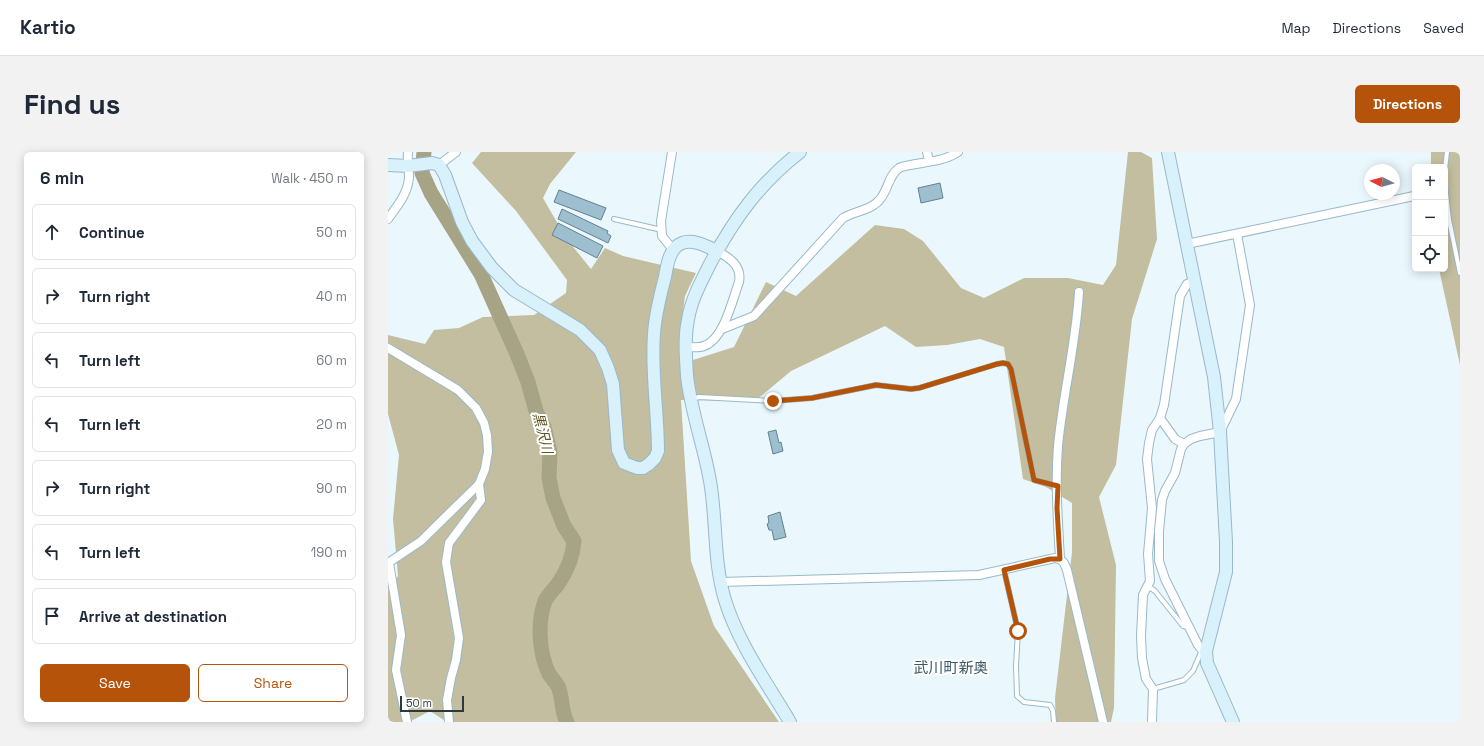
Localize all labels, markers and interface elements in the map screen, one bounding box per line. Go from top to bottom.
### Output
text: Kartio [20,15,76,40]
text: Map [1281,19,1311,37]
text: Directions [1333,19,1401,37]
text: Saved [1423,19,1464,37]
button: Directions [1355,85,1460,123]
text: Find us [24,86,121,122]
north arrow [1364,164,1400,200]
map controls [1412,164,1448,272]
button: + [1412,164,1448,200]
text: 6 min [40,167,84,189]
text: Walk · 450 m [271,170,348,187]
button: − [1412,200,1448,236]
icon: ahead [41,221,63,243]
text: Continue [79,223,145,242]
text: 50 m [316,224,347,241]
button: locate [1412,236,1448,272]
icon: right [41,285,63,307]
text: Turn right [79,287,150,306]
text: 40 m [316,288,347,305]
icon: left [41,349,63,371]
text: Turn left [79,351,141,370]
text: 60 m [316,352,347,369]
route end [764,392,782,410]
water label: 黒沢川 [529,410,557,457]
icon: left [41,413,63,435]
text: Turn left [79,415,141,434]
text: 20 m [316,416,347,433]
icon: right [41,477,63,499]
text: Turn right [79,479,150,498]
text: 90 m [316,480,347,497]
icon: left [41,541,63,563]
text: Turn left [79,543,141,562]
text: 190 m [311,544,347,561]
icon: arrive [41,605,63,627]
text: Arrive at destination [79,607,227,626]
route start [1009,622,1027,640]
district label: 武川町新奥 [913,658,989,677]
button: Save [40,664,190,702]
button: Share [198,664,348,702]
scale bar [400,694,464,713]
text: 50 m [406,696,432,710]

